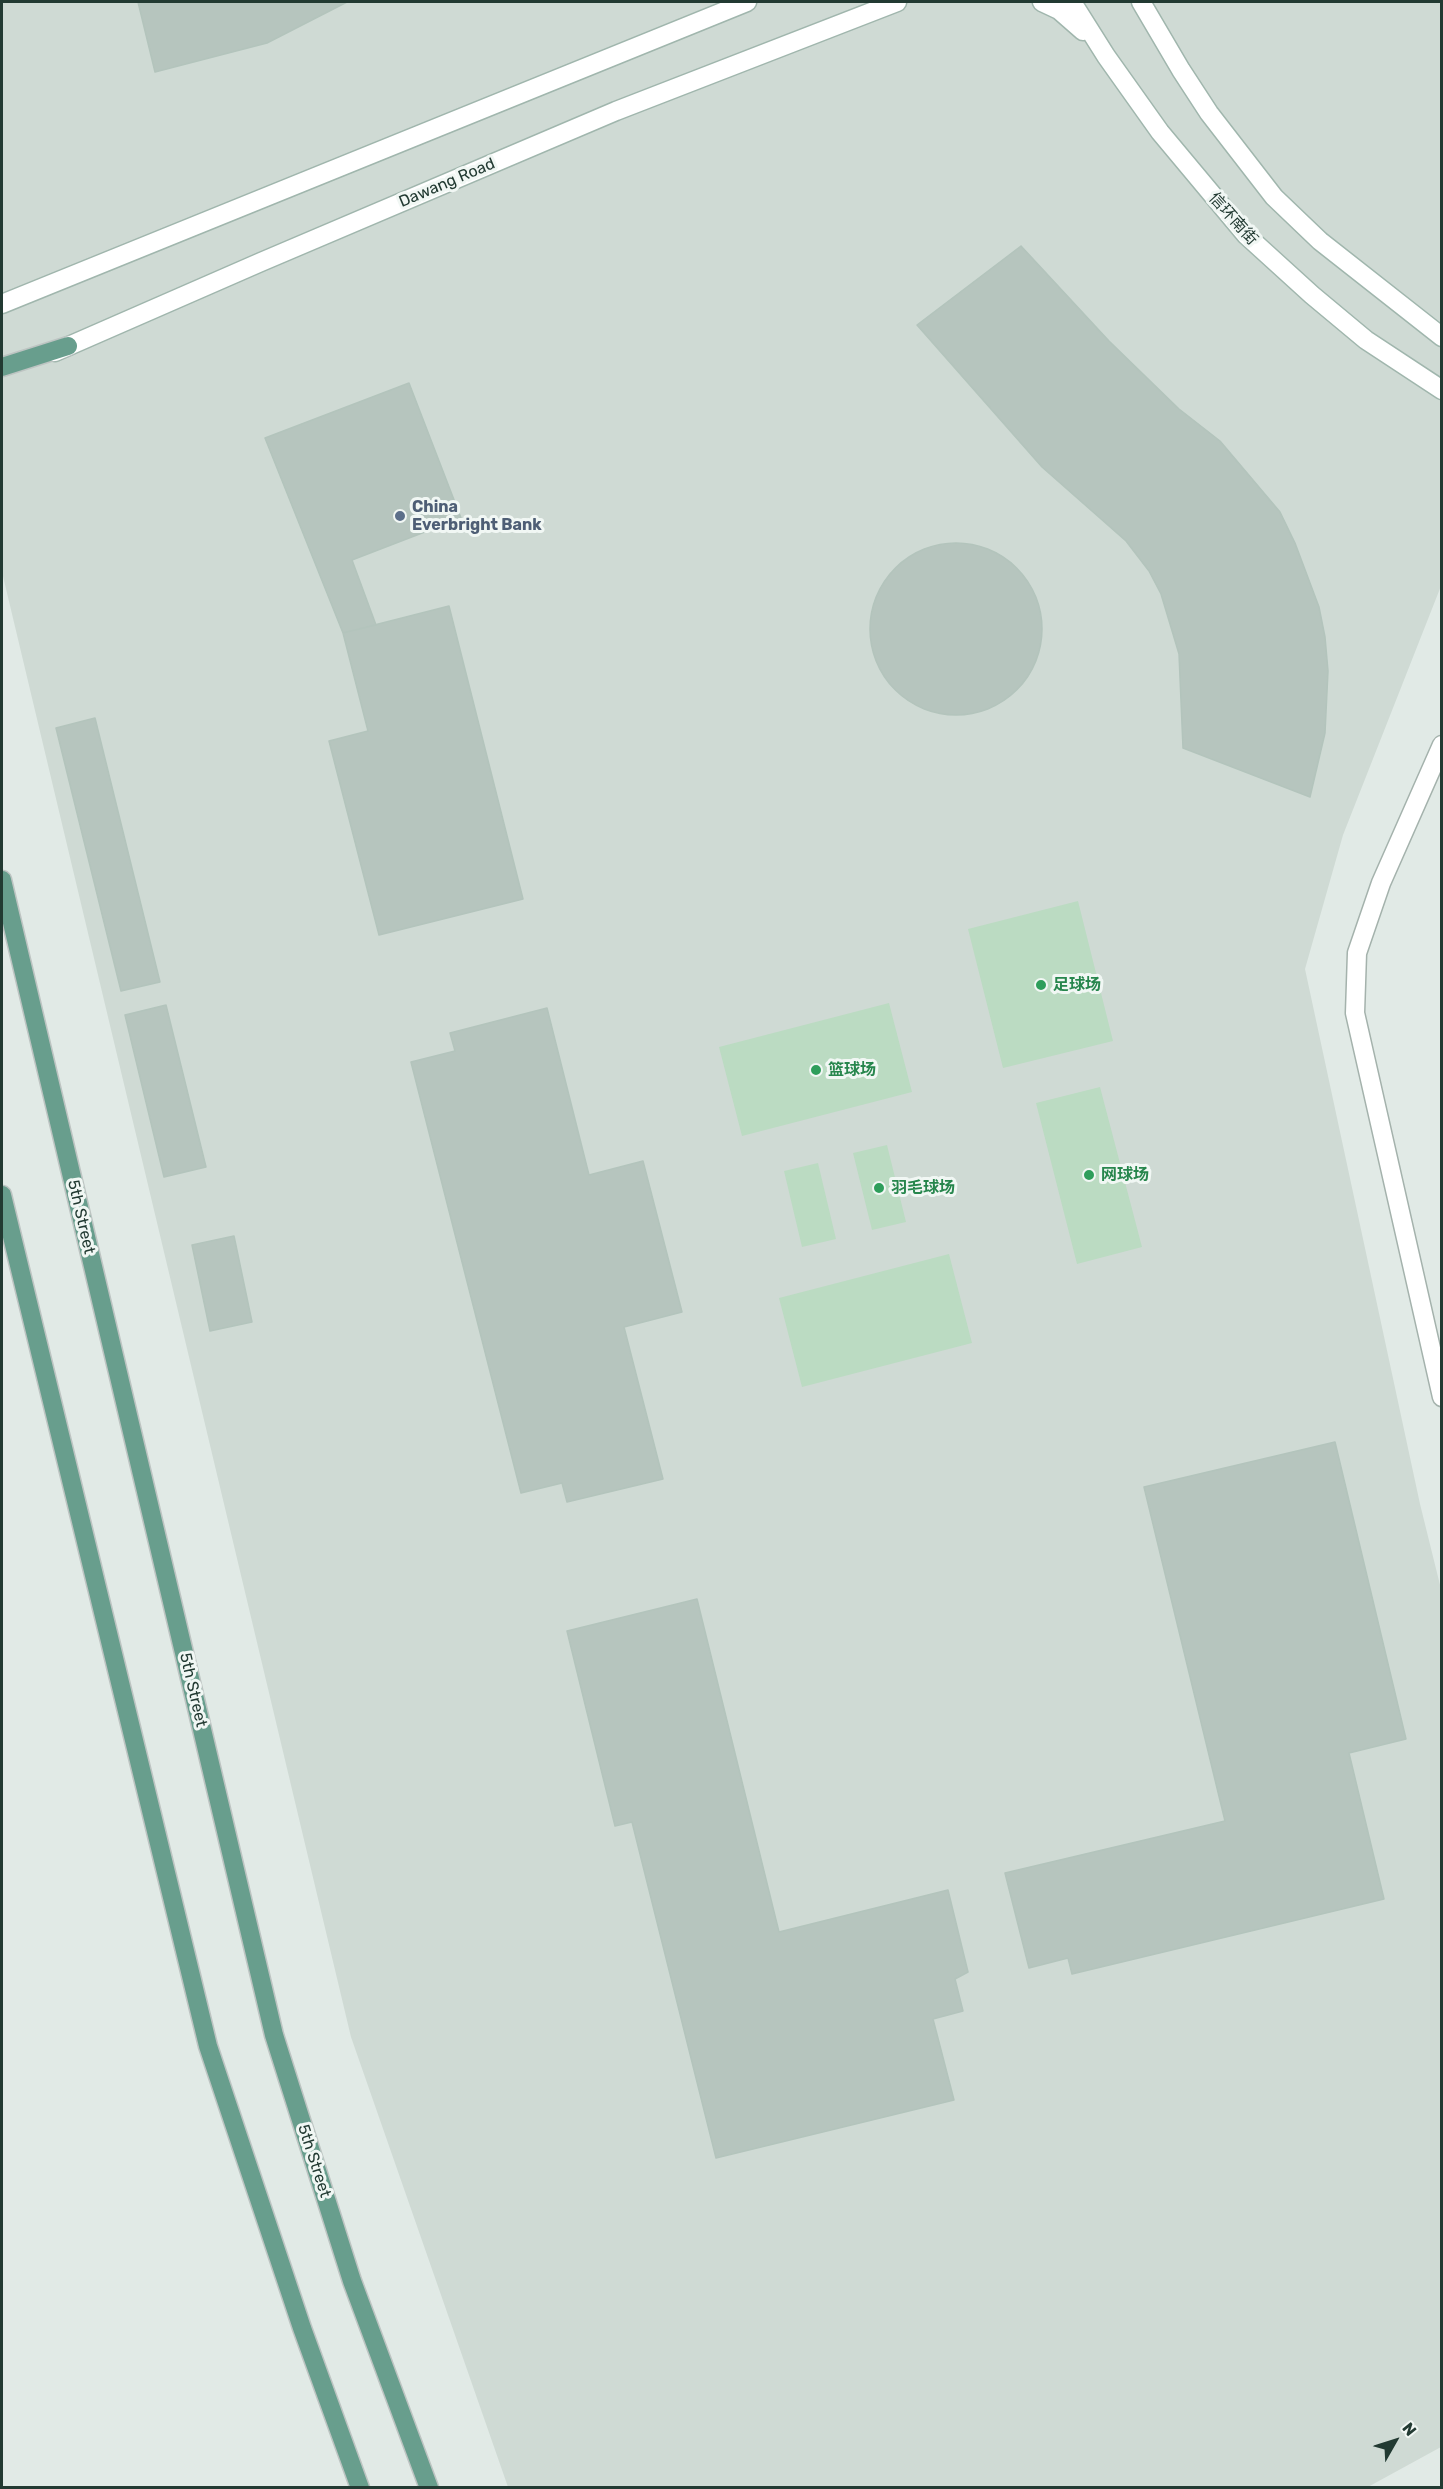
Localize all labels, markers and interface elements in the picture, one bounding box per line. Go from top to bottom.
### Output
street label: Dawang Road [396,154,498,212]
street label: 信环南街 [1204,189,1262,249]
place label: China Everbright Bank [412,497,542,535]
marker: China Everbright Bank [393,509,407,523]
place label: 足球场 [1053,975,1101,995]
marker: 足球场 [1034,978,1048,992]
place label: 篮球场 [828,1060,876,1080]
marker: 篮球场 [809,1063,823,1077]
place label: 网球场 [1101,1165,1149,1185]
marker: 网球场 [1082,1168,1096,1182]
street label: 5th Street [63,1178,99,1256]
place label: 羽毛球场 [891,1178,955,1198]
marker: 羽毛球场 [872,1181,886,1195]
street label: 5th Street [175,1651,211,1729]
street label: 5th Street [293,2122,335,2200]
north arrow [1365,2411,1425,2471]
text: N [1398,2419,1420,2440]

